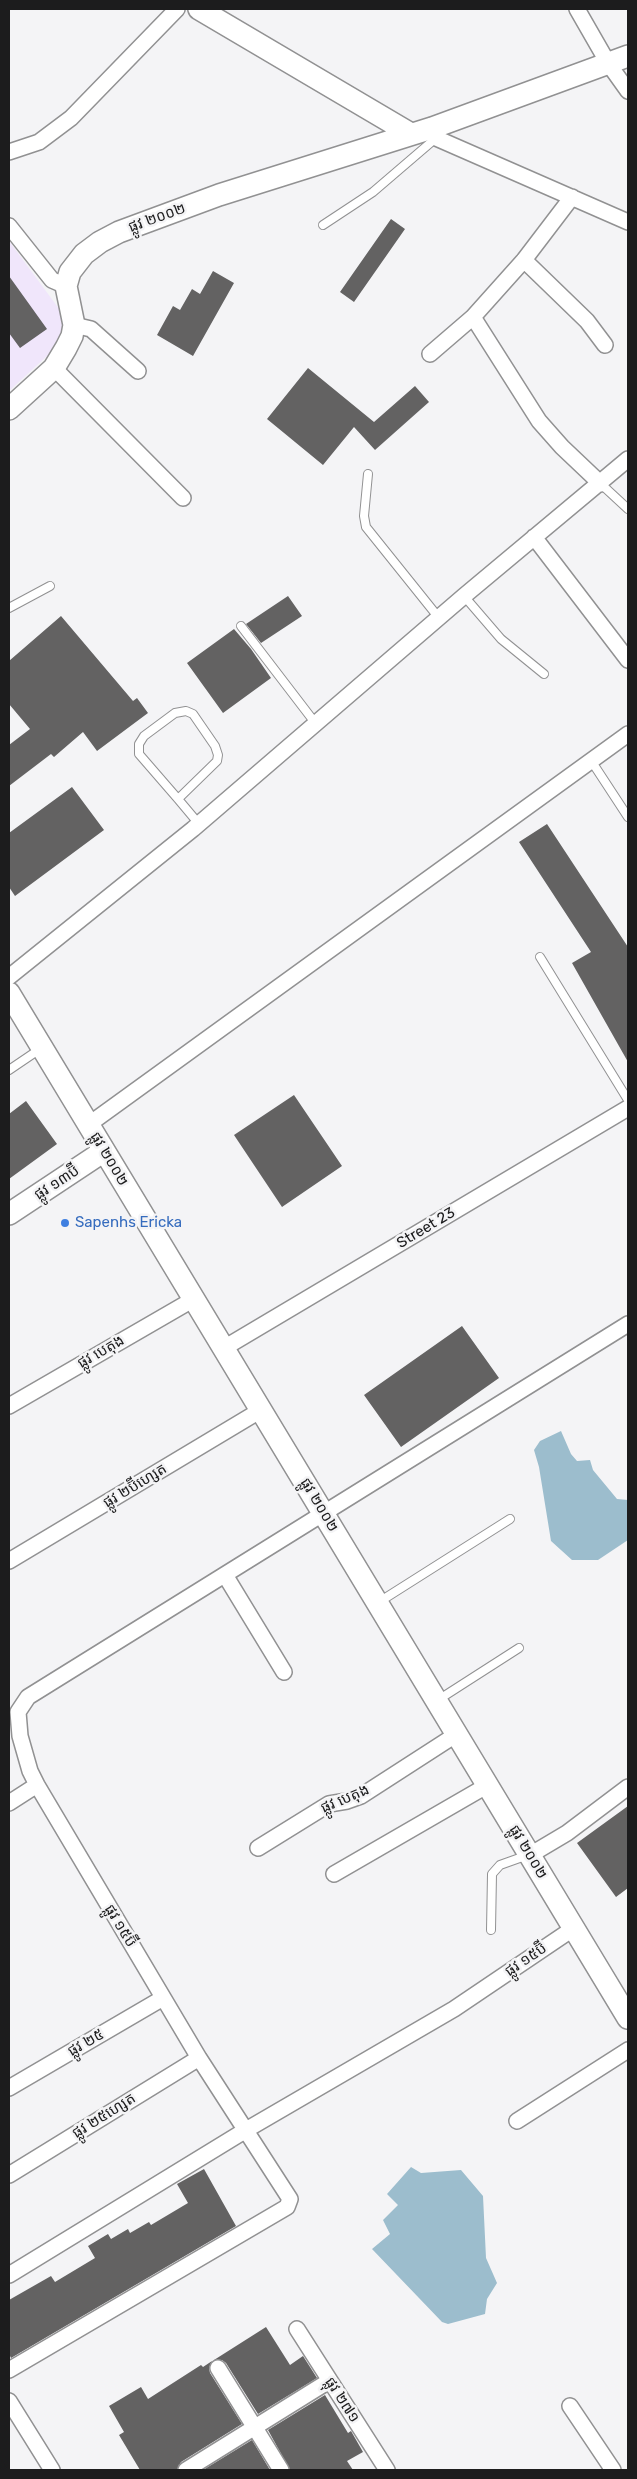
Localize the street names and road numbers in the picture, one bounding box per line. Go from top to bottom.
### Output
street label: ផ្លូវ ២០០២ [126,199,188,237]
street label: ផ្លូវ ២០០២ [86,1129,132,1189]
street label: ផ្លូវ ១៣ប៊ី [31,1162,83,1204]
street label: Street 23 [394,1204,458,1252]
street label: ផ្លូវ បេតុង [74,1331,128,1373]
street label: ផ្លូវ ២ប៊ីហ្សេត [100,1460,170,1512]
street label: ផ្លូវ ២០០២ [296,1475,342,1535]
street label: ផ្លូវ បេតុង [318,1781,372,1817]
street label: ផ្លូវ ២០០២ [505,1822,551,1882]
street label: ផ្លូវ ១៥ប៊ី [100,1901,140,1951]
street label: ផ្លូវ ១៥ប៊ី [502,1939,550,1981]
street label: ផ្លូវ ២៥ [65,2025,107,2061]
street label: ផ្លូវ ២៥ហ្សេត [69,2090,139,2142]
street label: ផ្លុវ ២៧១ [321,2374,363,2426]

